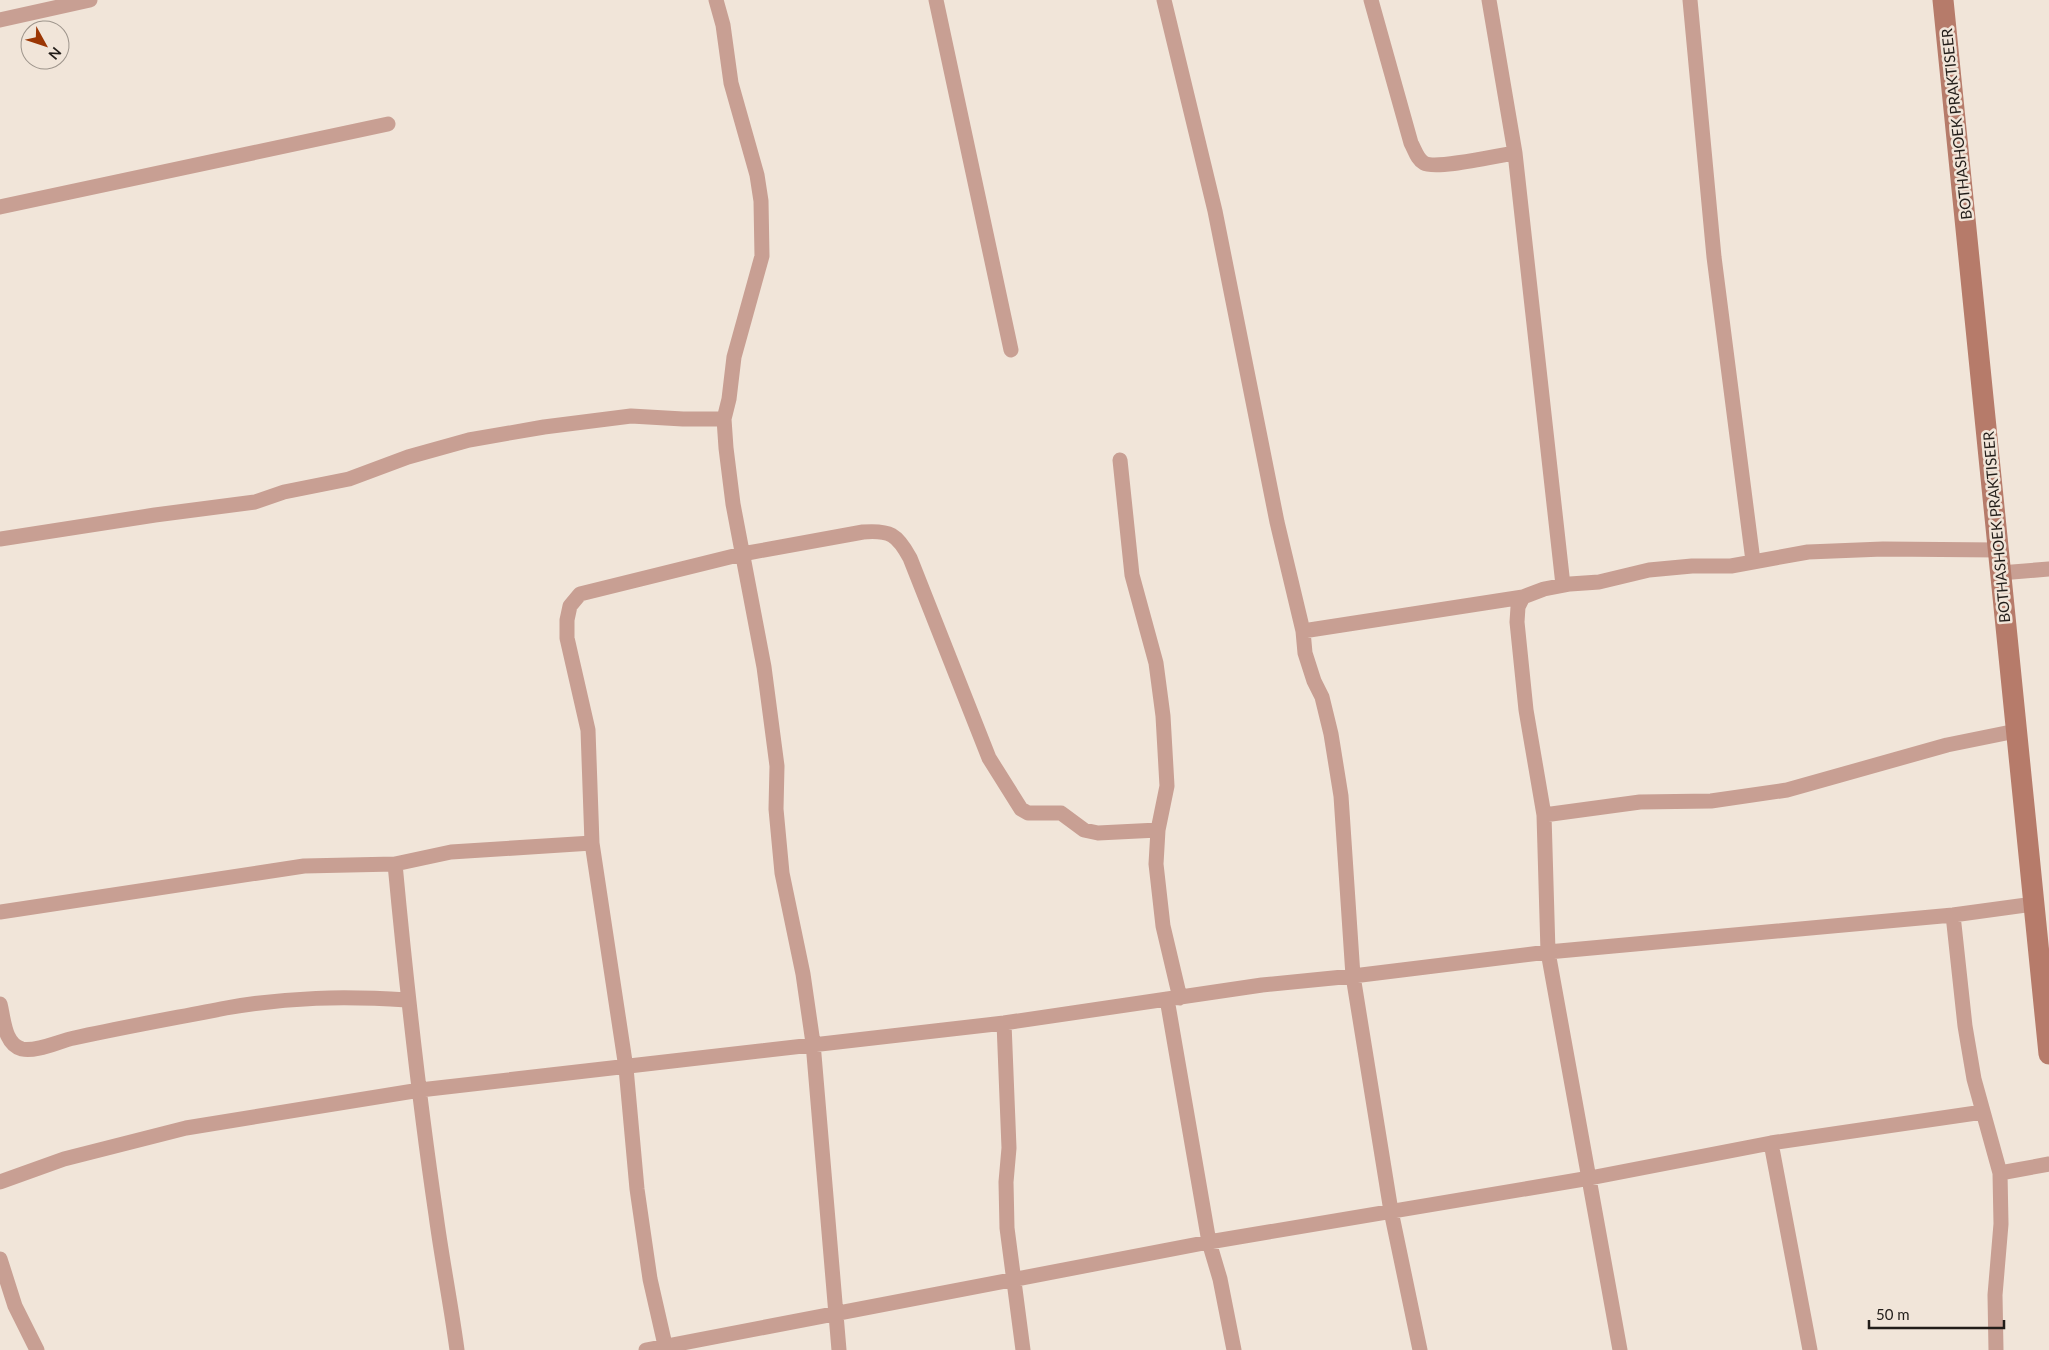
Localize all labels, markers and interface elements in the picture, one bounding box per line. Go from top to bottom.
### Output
north arrow [20,20,70,70]
street label: BOTHASHOEK PRAKTISEER [1937,27,1975,220]
text: N [45,44,65,63]
street label: BOTHASHOEK PRAKTISEER [1979,430,2013,623]
scale bar [1869,1298,2004,1330]
text: 50 m [1876,1305,1910,1323]

